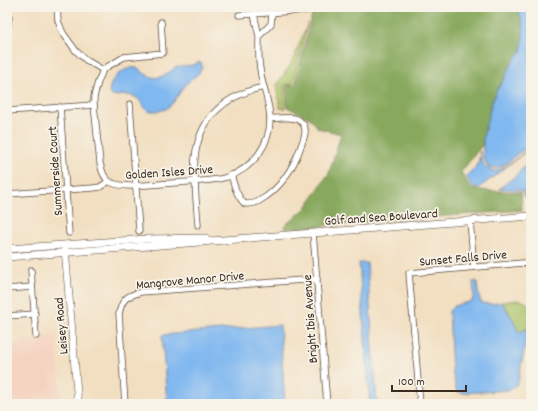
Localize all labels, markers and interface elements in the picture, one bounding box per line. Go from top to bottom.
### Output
street label: Summerside Court [44,125,69,216]
street label: Golden Isles Drive [125,161,214,186]
street label: Golf and Sea Boulevard [324,205,438,232]
street label: Sunset Falls Drive [419,246,508,273]
street label: Mangrove Manor Drive [135,267,245,296]
street label: Bright Ibis Avenue [299,274,324,364]
street label: Leisey Road [51,296,74,355]
scale bar [392,367,466,393]
text: 100 m [398,374,425,391]

